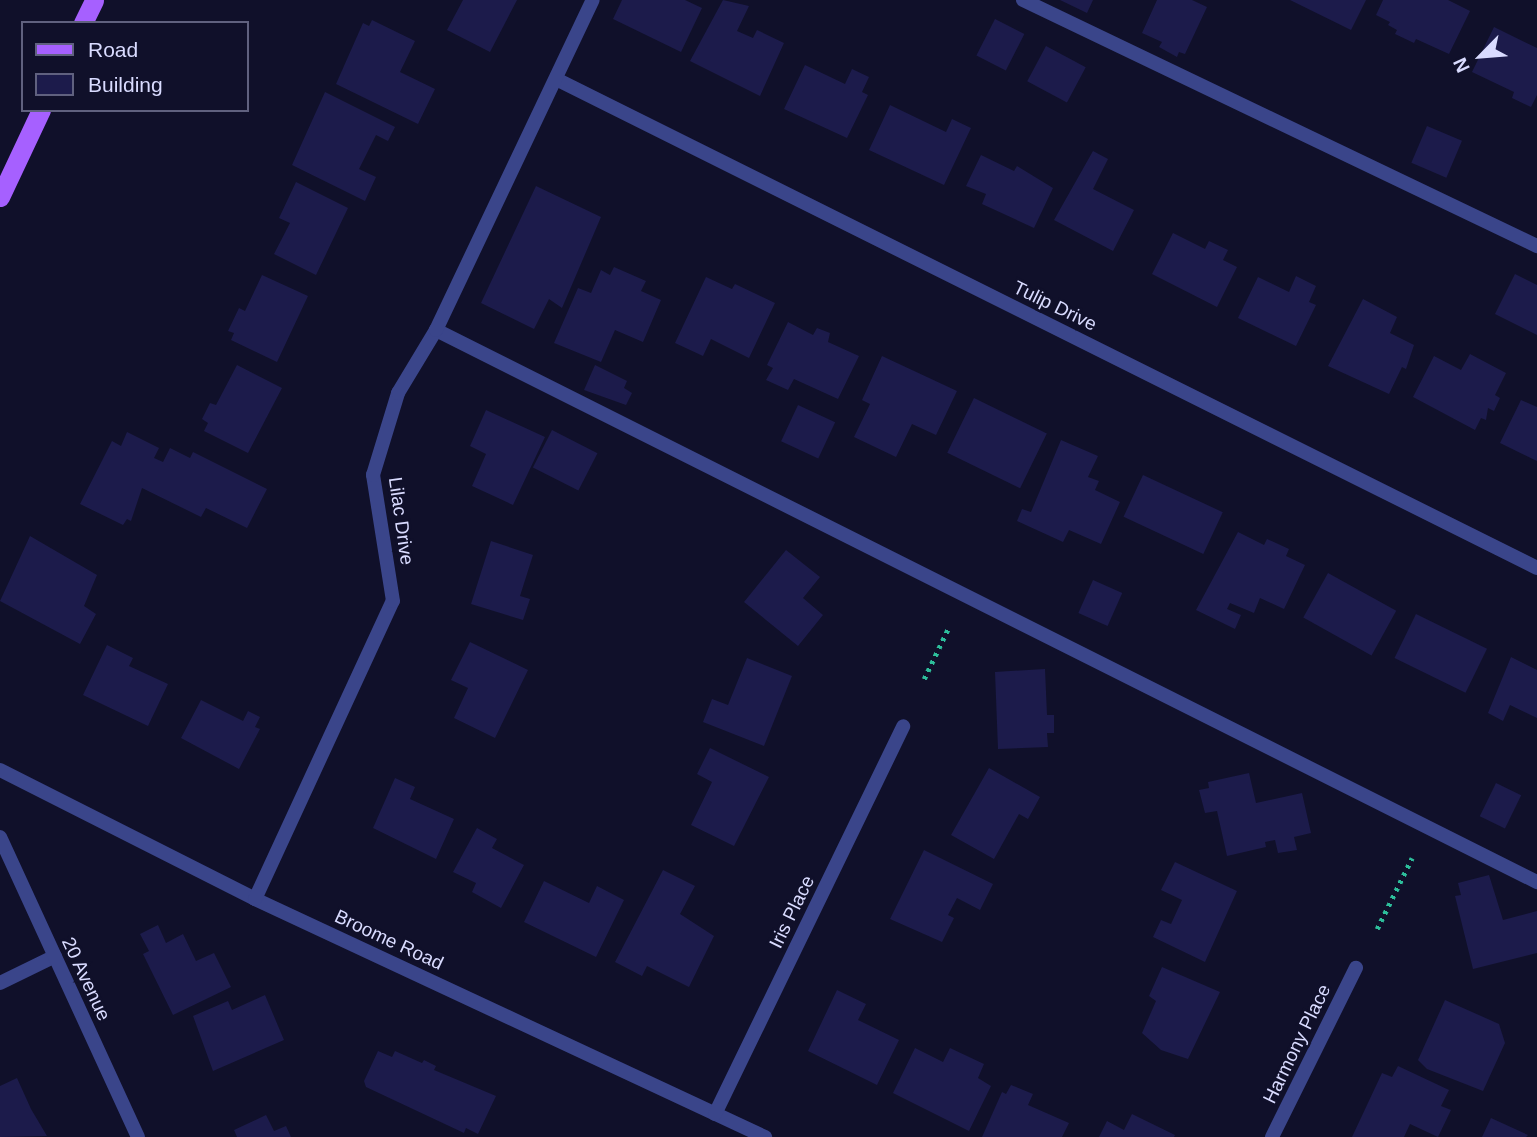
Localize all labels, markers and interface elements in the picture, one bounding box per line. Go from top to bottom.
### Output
legend [21,21,248,112]
north arrow [1446,21,1516,91]
text: Road [88,38,138,61]
text: N [1449,54,1474,76]
text: Building [88,73,163,96]
street label: Tulip Drive [1010,276,1100,336]
street label: Lilac Drive [384,475,418,567]
street label: Iris Place [765,872,819,952]
street label: Broome Road [331,905,447,975]
street label: 20 Avenue [57,933,115,1025]
street label: Harmony Place [1258,981,1336,1107]

